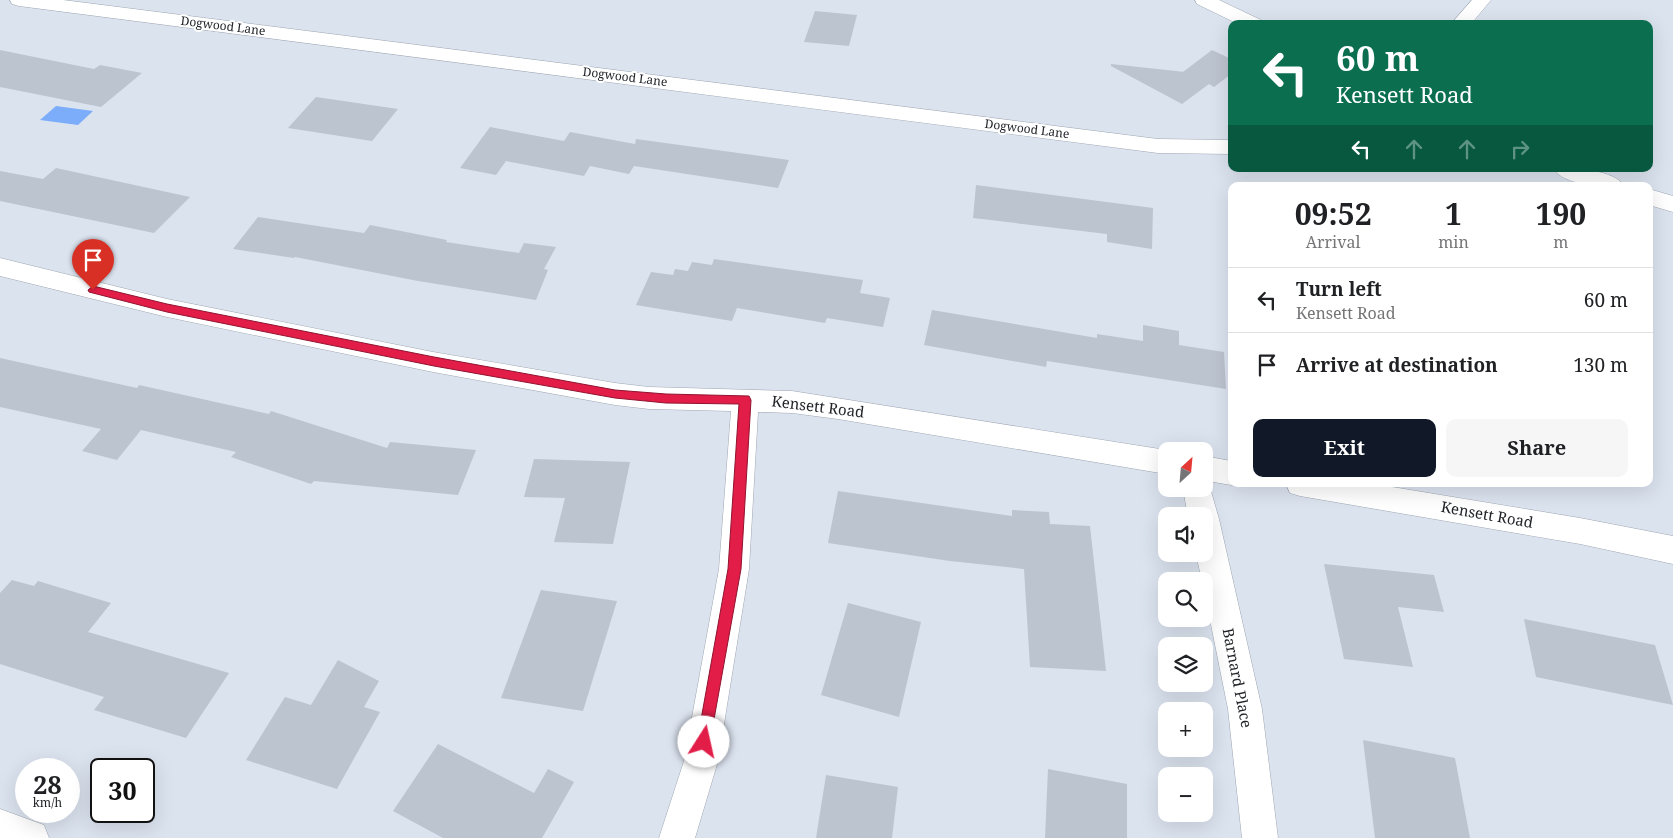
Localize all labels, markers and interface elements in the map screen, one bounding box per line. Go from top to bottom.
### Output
street label: Dogwood Lane [180,12,266,39]
text: 60 m [1336,34,1419,81]
icon: left [1253,40,1318,105]
street label: Dogwood Lane [582,63,668,90]
text: Kensett Road [1336,79,1473,109]
street label: Dogwood Lane [984,115,1070,142]
icon: left [1347,135,1375,163]
icon: ahead [1400,135,1428,163]
icon: ahead [1453,135,1481,163]
icon: right [1506,135,1534,163]
text: 09:52 [1295,193,1372,234]
text: 1 [1445,193,1462,234]
text: 190 [1535,193,1586,234]
text: Arrival [1306,231,1360,253]
text: min [1438,231,1469,253]
text: m [1553,231,1568,253]
pin [72,239,114,290]
icon: arrive [79,246,107,274]
text: Turn left [1296,276,1382,302]
icon: left [1253,286,1281,314]
text: 60 m [1584,287,1628,313]
text: Kensett Road [1296,302,1396,324]
icon: arrive [1253,351,1281,379]
text: Arrive at destination [1296,352,1498,378]
text: 130 m [1573,352,1628,378]
street label: Kensett Road [771,390,866,422]
button: Exit [1253,419,1436,477]
button: Share [1446,419,1628,477]
north arrow [1158,442,1212,498]
map controls [1158,442,1213,822]
street label: Kensett Road [1439,496,1535,532]
button: sound [1158,507,1213,562]
button: search [1158,572,1213,627]
street label: Barnard Place [1219,626,1257,729]
button: layers [1158,637,1213,692]
button: + [1158,702,1213,757]
position arrow [677,715,729,767]
speed limit sign: 30 [90,758,155,823]
text: 28 [33,767,62,801]
button: − [1158,767,1213,822]
text: km/h [33,794,62,811]

